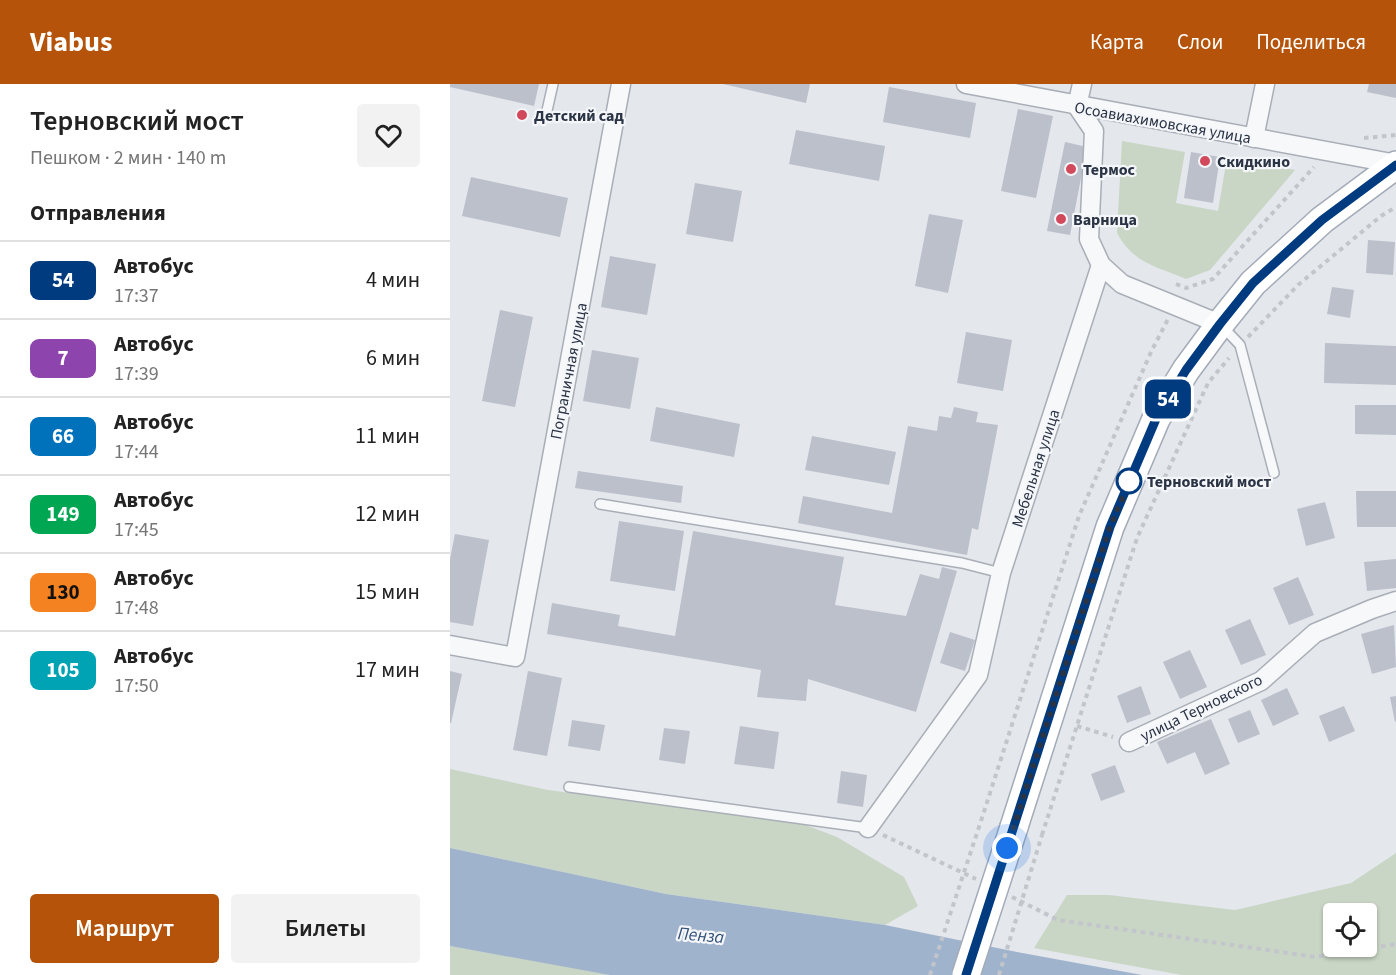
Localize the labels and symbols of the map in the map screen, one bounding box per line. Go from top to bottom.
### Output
street label: Осоавиахимовская улица [1073,97,1253,149]
place label: Детский сад [534,105,625,127]
marker: Детский сад [515,108,529,122]
place label: Скидкино [1217,151,1290,173]
marker: Скидкино [1198,154,1212,168]
place label: Термос [1083,159,1136,181]
marker: Термос [1064,162,1078,176]
place label: Варница [1073,209,1137,231]
marker: Варница [1054,212,1068,226]
street label: Пограничная улица [545,301,593,441]
line badge: 54 [1141,380,1195,418]
street label: Мебельная улица [1006,406,1065,530]
marker: Терновский мост [1116,468,1142,494]
place label: Терновский мост [1147,471,1272,493]
street label: улица Терновского [1137,669,1266,747]
your location [992,833,1022,863]
water label: Пенза [677,921,726,950]

